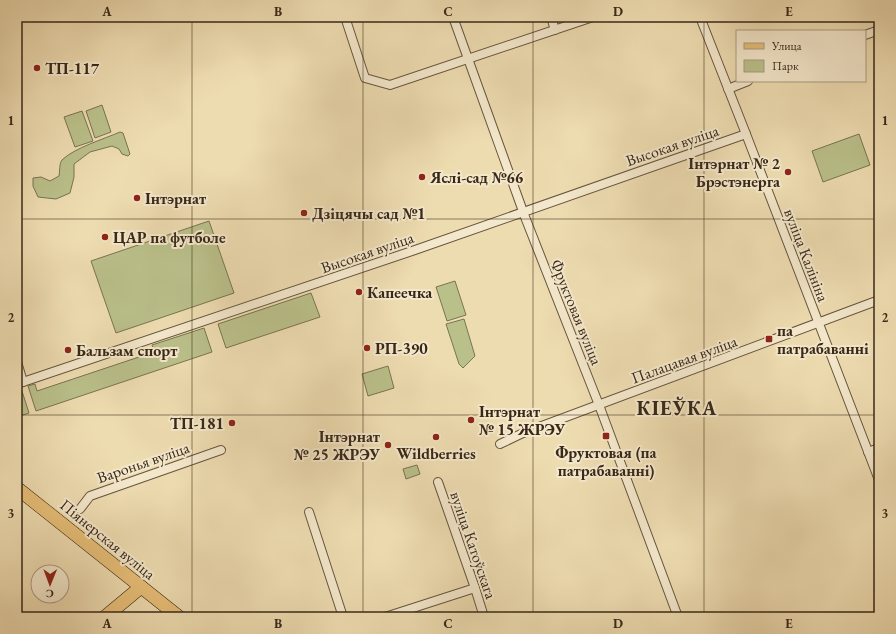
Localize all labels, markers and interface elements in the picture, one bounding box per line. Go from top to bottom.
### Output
text: A [101,3,112,20]
text: B [274,3,282,20]
text: C [443,3,453,20]
text: D [613,3,623,20]
text: E [785,3,793,20]
legend [736,30,866,82]
text: Улица [771,38,802,54]
place label: ТП-117 [45,58,100,79]
text: Парк [772,58,799,74]
marker: ТП-117 [32,63,42,73]
text: 1 [8,112,15,129]
text: 1 [882,112,889,129]
street label: Высокая вуліца [623,120,722,171]
place label: Інтэрнат № 2 Брэстэнерга [688,153,781,192]
place label: Яслі-сад №66 [429,167,524,188]
marker: Інтэрнат № 2 Брэстэнерга [783,167,793,177]
marker: Яслі-сад №66 [417,172,427,182]
place label: Інтэрнат [145,188,207,209]
marker: Інтэрнат [132,193,142,203]
place label: Дзіцячы сад №1 [312,203,425,224]
street label: вуліца Калініна [779,206,834,305]
marker: Дзіцячы сад №1 [299,208,309,218]
place label: ЦАР па футболе [113,227,226,248]
street label: Высокая вуліца [318,227,417,278]
marker: ЦАР па футболе [100,232,110,242]
street label: Фруктовая вуліца [546,256,608,369]
place label: Капеечка [367,282,433,303]
marker: Капеечка [354,287,364,297]
text: 2 [8,309,15,326]
text: 2 [882,309,889,326]
place label: па патрабаванні [777,320,869,359]
street label: Палацавая вуліца [628,330,741,388]
marker: па патрабаванні [764,334,774,344]
place label: РП-390 [375,338,428,359]
place label: Бальзам спорт [76,340,178,361]
marker: РП-390 [362,343,372,353]
marker: Бальзам спорт [63,345,73,355]
district label: КІЕЎКА [637,395,717,421]
place label: Інтэрнат № 15 ЖРЭУ [479,401,565,440]
place label: ТП-181 [170,413,224,434]
marker: Інтэрнат № 15 ЖРЭУ [466,415,476,425]
marker: ТП-181 [227,418,237,428]
place label: Інтэрнат № 25 ЖРЭУ [294,426,381,465]
marker: Фруктовая (па патрабаванні) [601,431,611,441]
marker: Wildberries [431,432,441,442]
street label: Варонья вуліца [94,437,193,488]
marker: Інтэрнат № 25 ЖРЭУ [383,440,393,450]
place label: Фруктовая (па патрабаванні) [555,442,658,481]
place label: Wildberries [396,443,476,464]
street label: вуліца Катоўскага [445,489,502,602]
street label: Піянерская вуліца [56,494,160,585]
text: 3 [8,505,15,522]
text: 3 [882,505,889,522]
north arrow [30,564,70,604]
text: С [46,587,54,601]
text: A [101,615,112,632]
text: B [274,615,282,632]
text: C [443,615,453,632]
text: D [613,615,623,632]
text: E [785,615,793,632]

